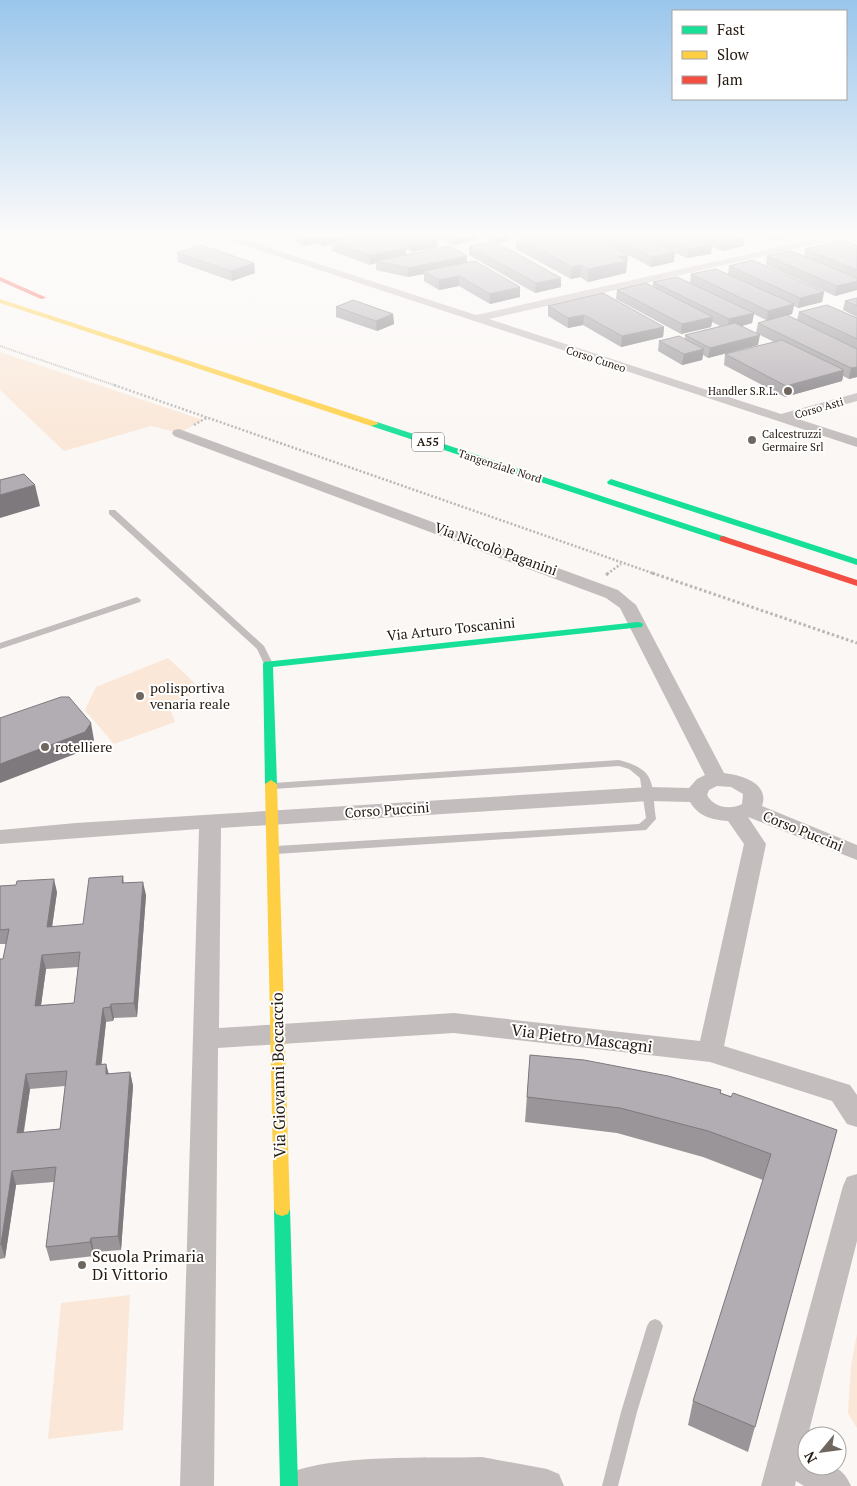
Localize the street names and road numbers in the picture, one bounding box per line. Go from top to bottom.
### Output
street label: Corso Cuneo [564,343,628,375]
street label: Corso Asti [793,394,845,422]
road number: A55 [412,432,444,452]
street label: Tangenziale Nord [457,446,543,486]
street label: Via Niccolò Paganini [432,517,560,580]
street label: Via Arturo Toscanini [386,612,516,645]
street label: Corso Puccini [344,797,430,822]
street label: Corso Puccini [760,806,846,855]
street label: Via Giovanni Boccaccio [266,992,290,1158]
street label: Via Pietro Mascagni [510,1018,654,1058]

